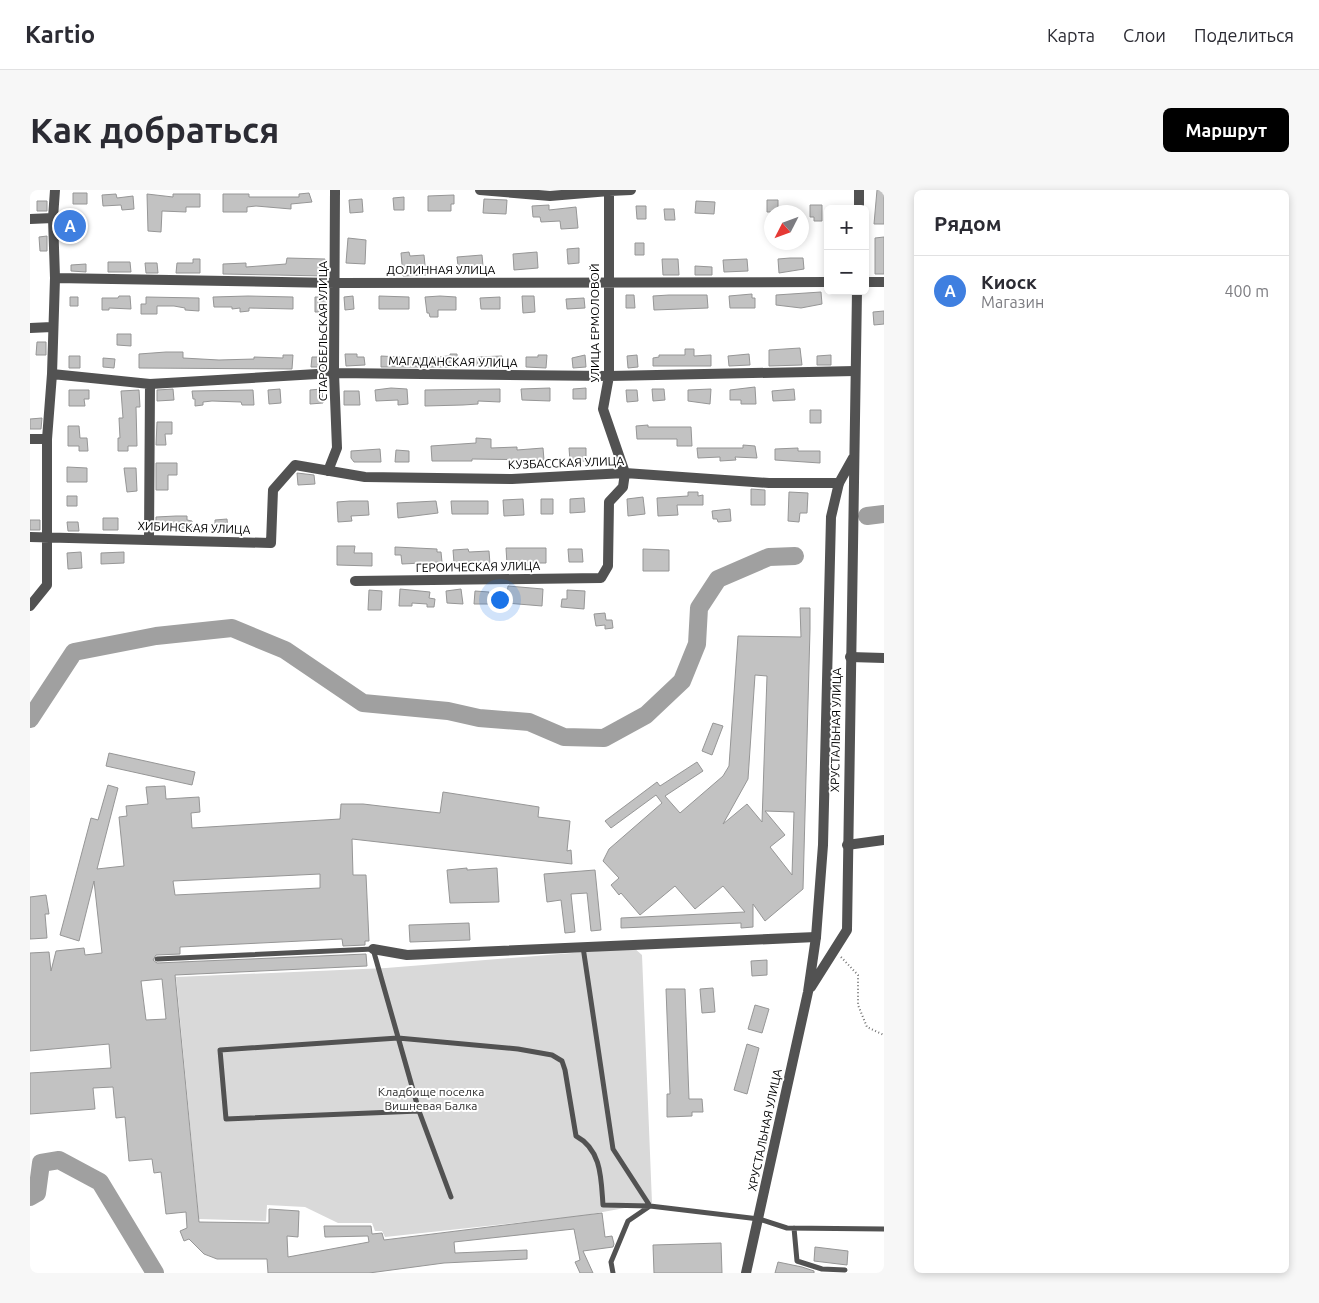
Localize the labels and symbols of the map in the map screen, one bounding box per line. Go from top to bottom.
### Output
north arrow [764,205,809,250]
pin: A [54,207,86,245]
street label: СТАРОБЕЛЬСКАЯ УЛИЦА [316,261,329,401]
street label: ДОЛИННАЯ УЛИЦА [387,263,496,276]
street label: УЛИЦА ЕРМОЛОВОЙ [588,264,601,382]
street label: МАГАДАНСКАЯ УЛИЦА [388,354,518,369]
street label: КУЗБАССКАЯ УЛИЦА [508,454,624,471]
street label: ХИБИНСКАЯ УЛИЦА [137,519,251,536]
street label: ГЕРОИЧЕСКАЯ УЛИЦА [416,559,541,574]
your location [487,587,513,613]
street label: ХРУСТАЛЬНАЯ УЛИЦА [828,667,843,792]
street label: ХРУСТАЛЬНАЯ УЛИЦА [745,1067,784,1192]
park label: Кладбище поселка Вишневая Балка [378,1085,484,1112]

